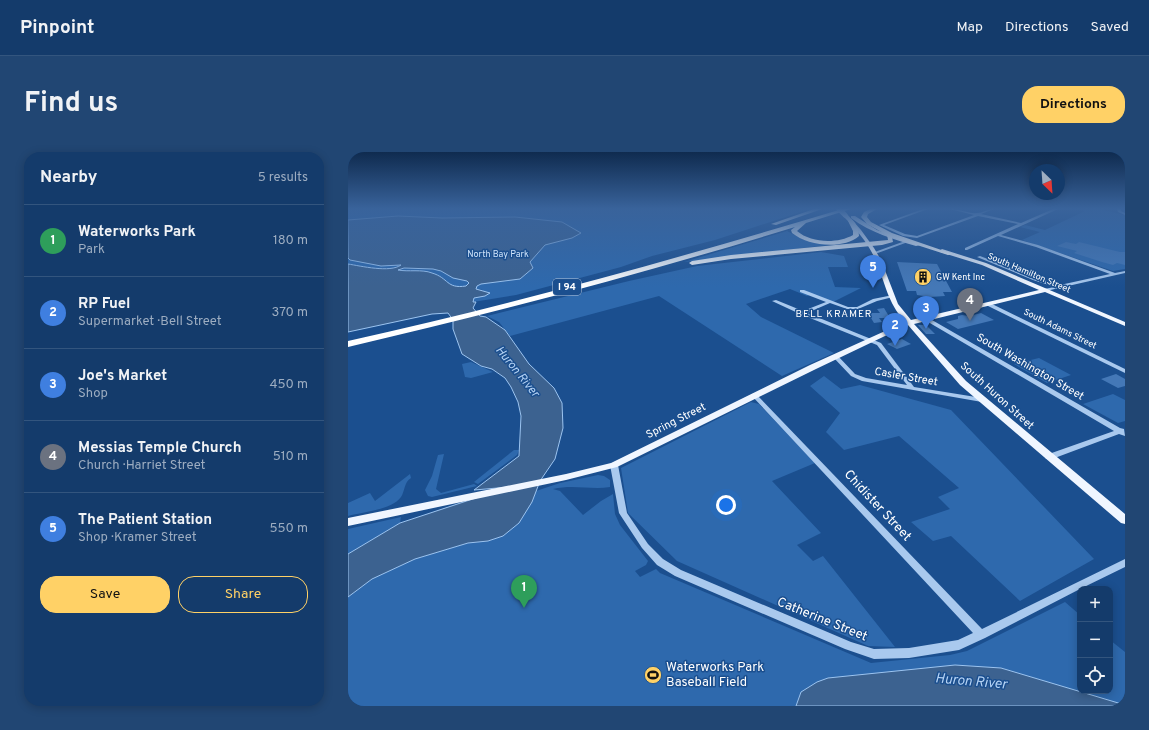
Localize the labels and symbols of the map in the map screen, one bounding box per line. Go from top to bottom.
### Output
north arrow [1029,164,1065,200]
park label: North Bay Park [467,249,529,260]
street label: South Hamilton Street [986,251,1072,295]
pin: 5 [860,255,886,288]
building icon: GW Kent Inc [913,267,933,287]
place label: GW Kent Inc [936,272,985,283]
road number: I 94 [553,279,581,295]
pin: 4 [957,288,983,321]
pin: 3 [913,296,939,329]
street label: South Adams Street [1022,307,1098,351]
district label: BELL KRAMER [796,308,872,321]
pin: 2 [882,313,908,346]
street label: South Washington Street [974,330,1086,404]
water label: Huron River [491,343,544,402]
street label: South Huron Street [957,359,1037,433]
street label: Casler Street [873,365,939,389]
street label: Spring Street [644,400,708,442]
street label: Chidister Street [840,467,914,545]
your location [716,495,736,515]
pin: 1 [511,575,537,608]
street label: Catherine Street [774,595,870,645]
place label: Waterworks Park Baseball Field [666,660,764,691]
sports icon: Waterworks Park Baseball Field [643,665,663,685]
water label: Huron River [934,670,1009,694]

